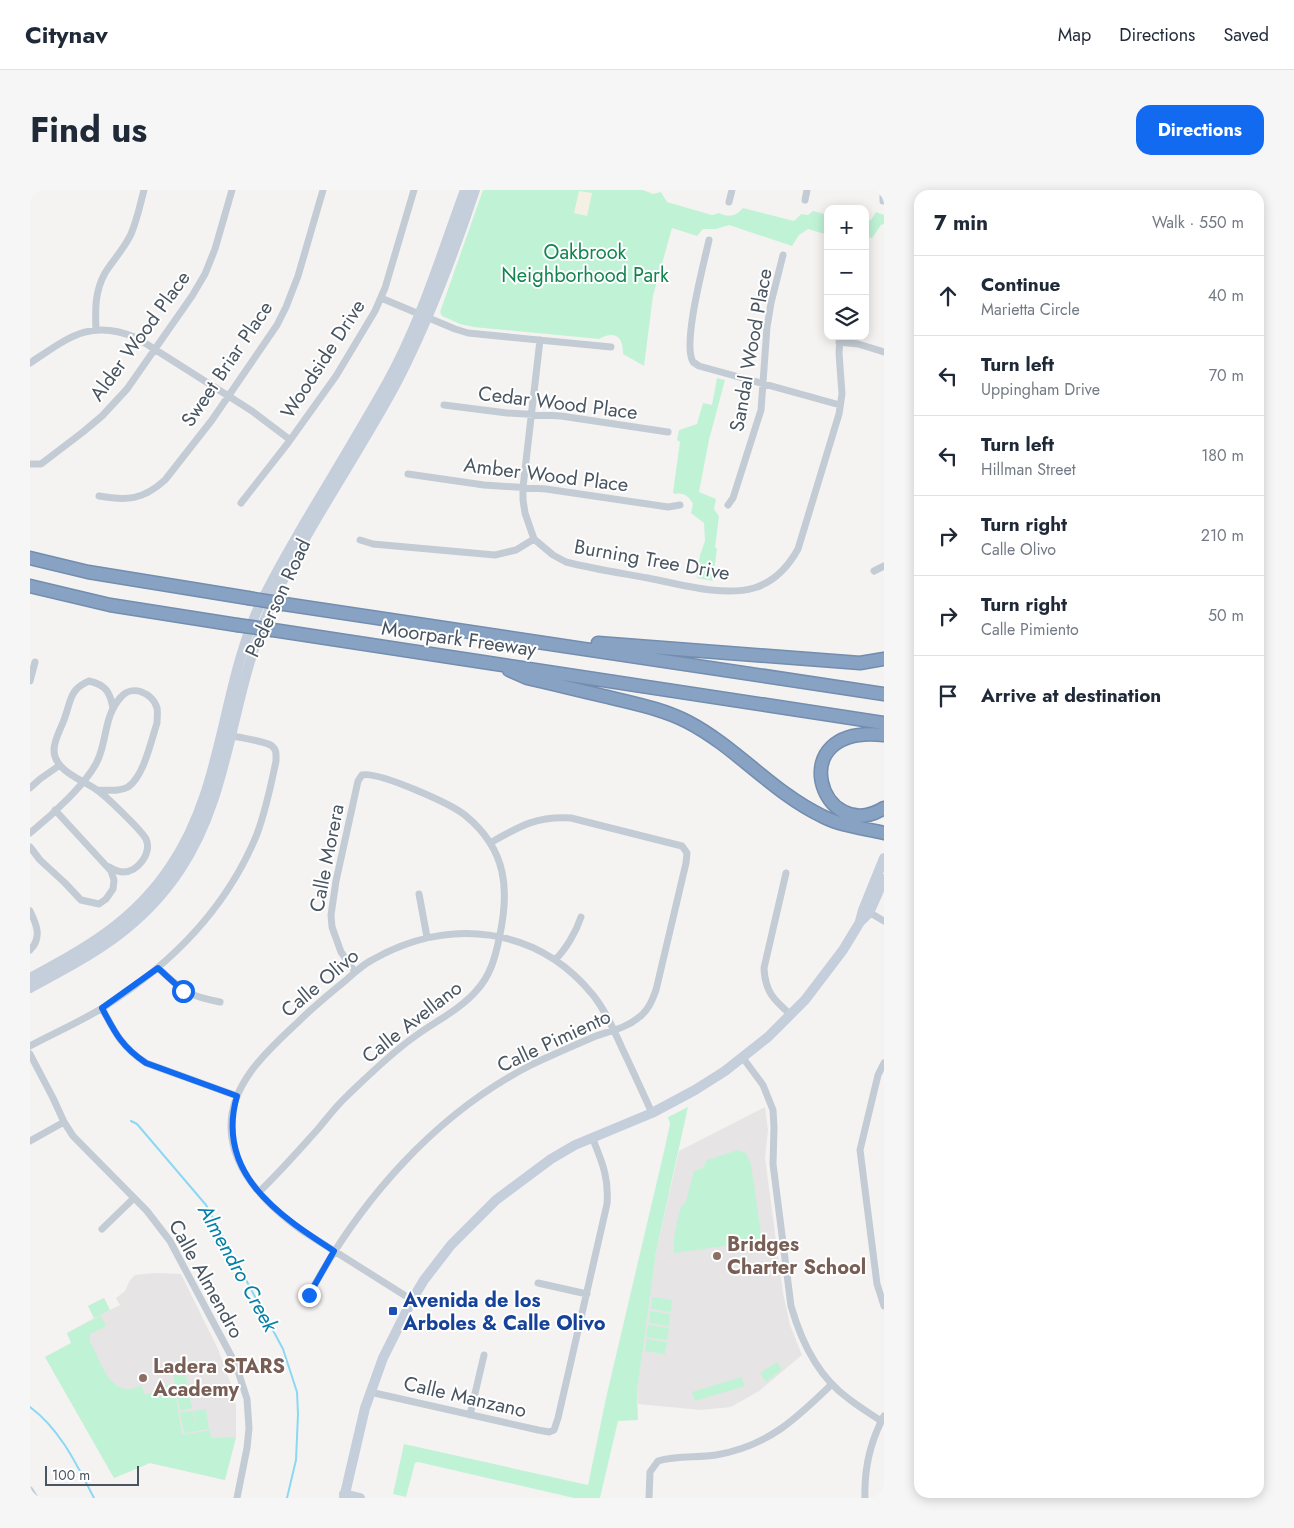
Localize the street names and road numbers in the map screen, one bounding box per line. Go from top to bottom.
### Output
street label: Alder Wood Place [83,265,197,407]
street label: Sandal Wood Place [722,266,780,434]
street label: Woodside Drive [274,294,372,424]
street label: Sweet Briar Place [174,295,280,433]
street label: Cedar Wood Place [477,379,639,427]
street label: Amber Wood Place [462,451,630,499]
street label: Burning Tree Drive [572,532,732,588]
street label: Pederson Road [238,534,318,662]
street label: Moorpark Freeway [380,614,538,664]
street label: Calle Morera [302,802,352,914]
street label: Calle Olivo [275,942,365,1024]
street label: Calle Avellano [356,974,468,1070]
street label: Calle Pimiento [492,1002,616,1080]
street label: Calle Almendro [161,1214,251,1344]
street label: Calle Manzano [401,1369,529,1425]

